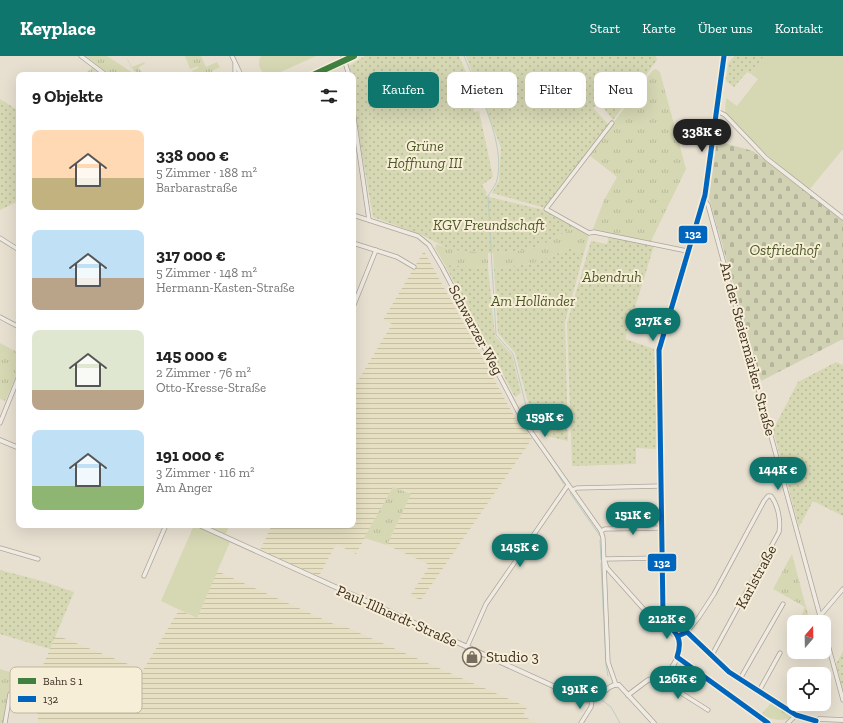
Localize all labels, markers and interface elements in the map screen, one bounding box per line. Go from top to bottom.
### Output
text: Keyplace [20,17,96,40]
text: Start [590,20,620,37]
text: Karte [642,20,676,37]
text: Über uns [698,20,753,37]
text: Kontakt [775,20,823,37]
chip: Kaufen [368,72,439,108]
chip: Mieten [447,72,517,108]
chip: Filter [525,72,586,108]
chip: Neu [594,72,647,108]
icon: filters [318,85,340,107]
text: 9 Objekte [32,86,103,106]
pin: 338K € [669,119,735,153]
text: 338K € [682,124,722,139]
park label: Grüne Hoffnung III [387,137,463,172]
text: 338 000 € [156,145,229,165]
icon: home [64,146,112,194]
text: 5 Zimmer · 188 m² [156,165,257,180]
text: Barbarastraße [156,180,237,195]
park label: KGV Freundschaft [433,216,545,234]
line badge: 132 [678,225,708,244]
text: 132 [685,228,701,241]
park label: Ostfriedhof [749,241,821,259]
text: 317 000 € [156,245,226,265]
icon: home [64,246,112,294]
street label: An der Steiermärker Straße [716,260,780,438]
text: 5 Zimmer · 148 m² [156,265,257,280]
park label: Abendruh [581,268,642,286]
text: Hermann-Kasten-Straße [156,280,295,295]
street label: Schwarzer Weg [445,282,507,378]
park label: Am Holländer [490,292,576,310]
pin: 317K € [620,308,686,342]
text: 317K € [634,313,672,328]
text: 145 000 € [156,345,227,365]
icon: home [64,346,112,394]
text: 2 Zimmer · 76 m² [156,365,251,380]
text: Otto-Kresse-Straße [156,380,266,395]
pin: 159K € [512,404,578,438]
text: 159K € [526,409,564,424]
text: 191 000 € [156,445,225,465]
icon: home [64,446,112,494]
pin: 144K € [745,457,811,491]
text: 144K € [759,462,797,477]
text: 3 Zimmer · 116 m² [156,465,255,480]
text: Am Anger [156,480,213,495]
pin: 151K € [600,502,666,536]
text: 151K € [615,507,651,522]
pin: 145K € [487,534,553,568]
text: 145K € [501,539,539,554]
street label: Karlstraße [732,542,780,612]
line badge: 132 [647,553,677,572]
text: 132 [654,557,670,570]
street label: Paul-Illhardt-Straße [334,581,460,651]
pin: 212K € [634,606,700,640]
text: 212K € [648,611,686,626]
north arrow [787,615,831,659]
map controls [787,615,831,711]
shop icon: Studio 3 [461,646,483,668]
place label: Studio 3 [486,648,539,666]
pin: 126K € [645,666,711,700]
legend [10,667,142,713]
button: locate [787,667,831,711]
text: 126K € [659,671,697,686]
text: Bahn S 1 [43,675,83,688]
pin: 191K € [547,676,613,710]
text: 191K € [562,681,598,696]
text: 132 [43,693,59,706]

